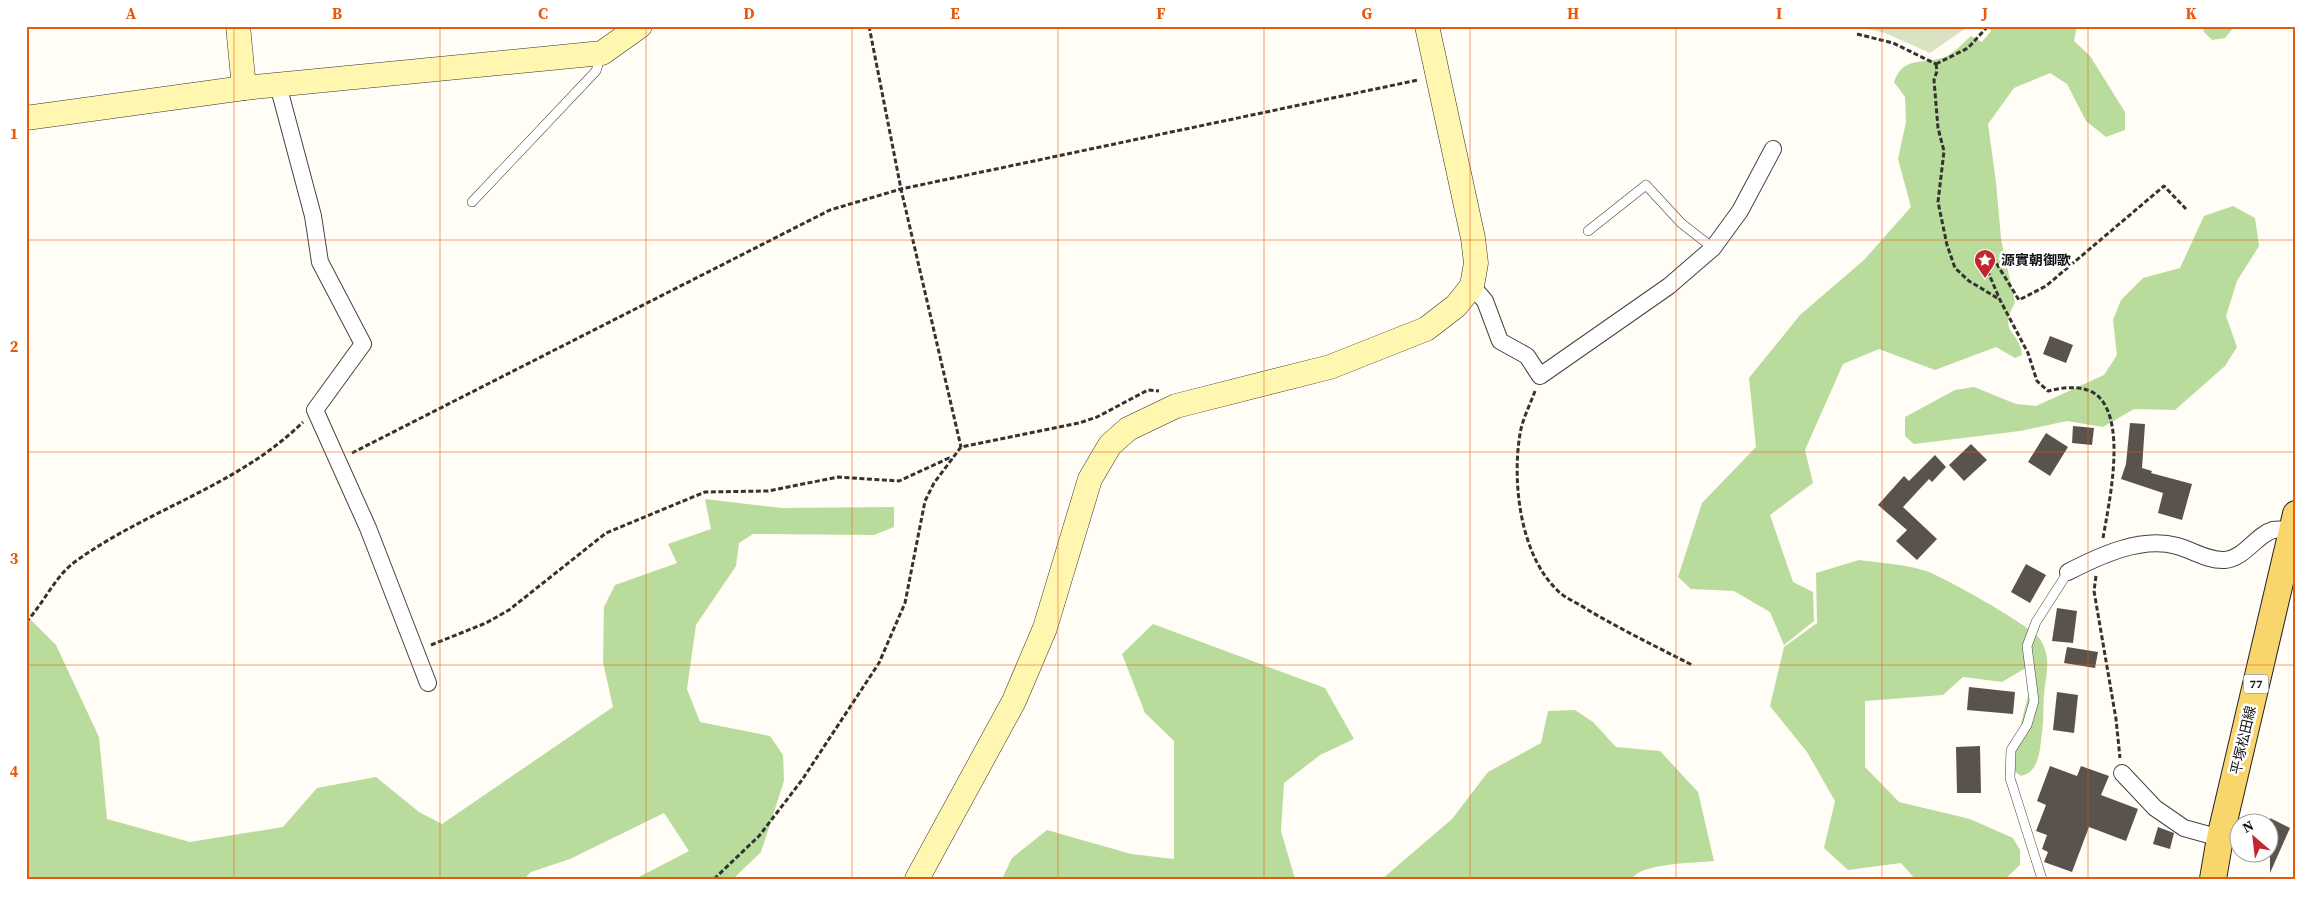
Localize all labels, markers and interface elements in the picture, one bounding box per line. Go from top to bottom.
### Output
text: A [126,2,137,24]
text: B [332,2,343,24]
text: C [538,2,548,24]
text: D [743,2,755,24]
text: E [950,2,960,24]
text: F [1156,2,1166,24]
text: G [1362,2,1373,24]
text: H [1567,2,1579,24]
text: I [1776,2,1782,24]
text: J [1981,2,1988,24]
text: K [2185,2,2197,24]
text: 1 [10,122,18,144]
place icon: 源實朝御歌 [1973,248,1997,279]
place label: 源實朝御歌 [2001,250,2071,270]
text: 2 [10,335,19,357]
text: 3 [10,547,19,569]
road number: 77 [2244,674,2268,694]
street label: 平塚松田線 [2225,704,2261,776]
text: 4 [10,760,19,782]
north arrow [2230,812,2280,862]
text: N [2239,815,2257,838]

